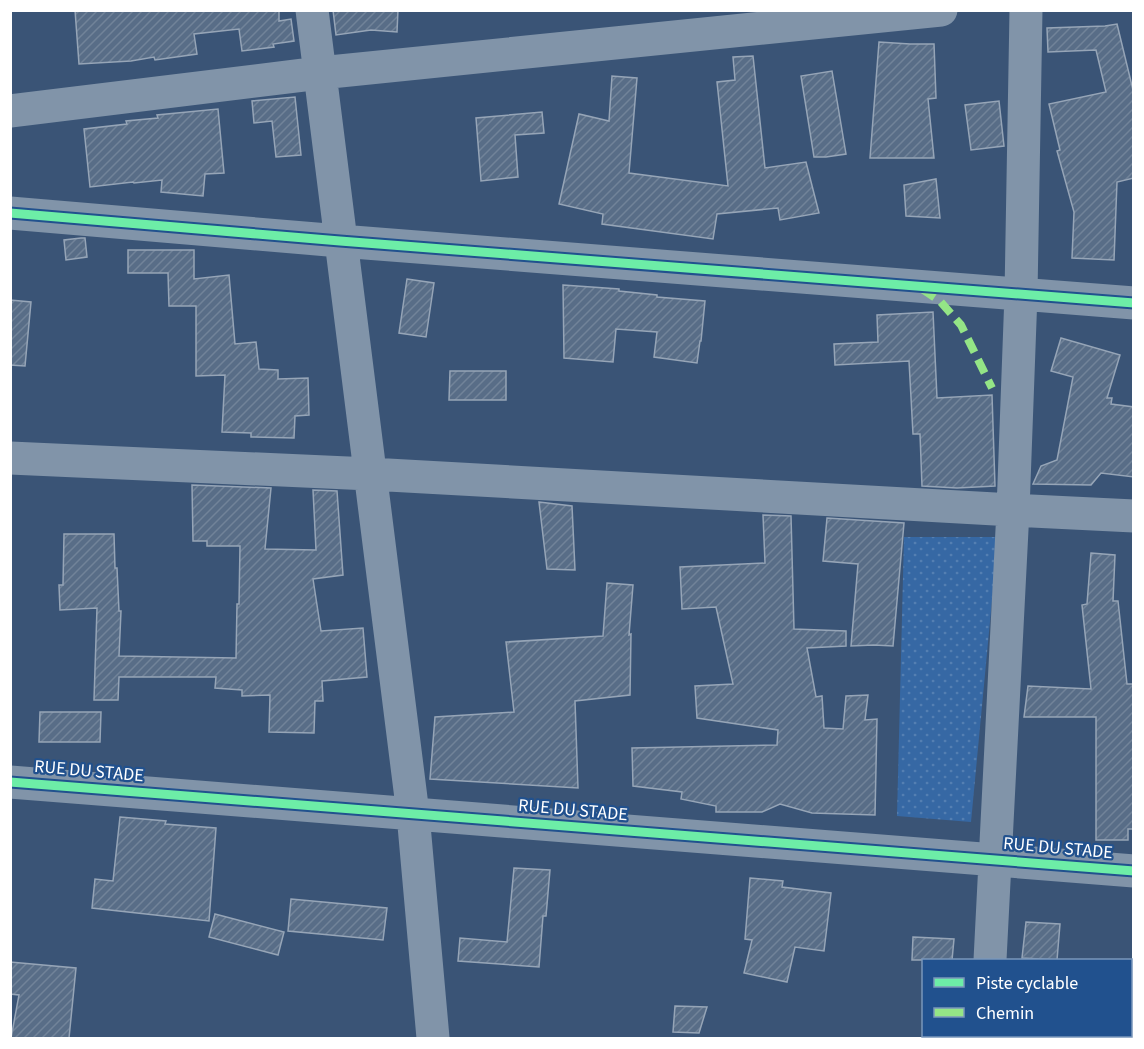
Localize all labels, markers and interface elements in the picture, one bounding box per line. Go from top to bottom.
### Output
street label: RUE DU STADE [33,754,145,788]
street label: RUE DU STADE [517,793,629,827]
street label: RUE DU STADE [1002,831,1114,865]
legend [922,959,1132,1037]
text: Piste cyclable [976,971,1078,996]
text: Chemin [976,1001,1034,1026]

